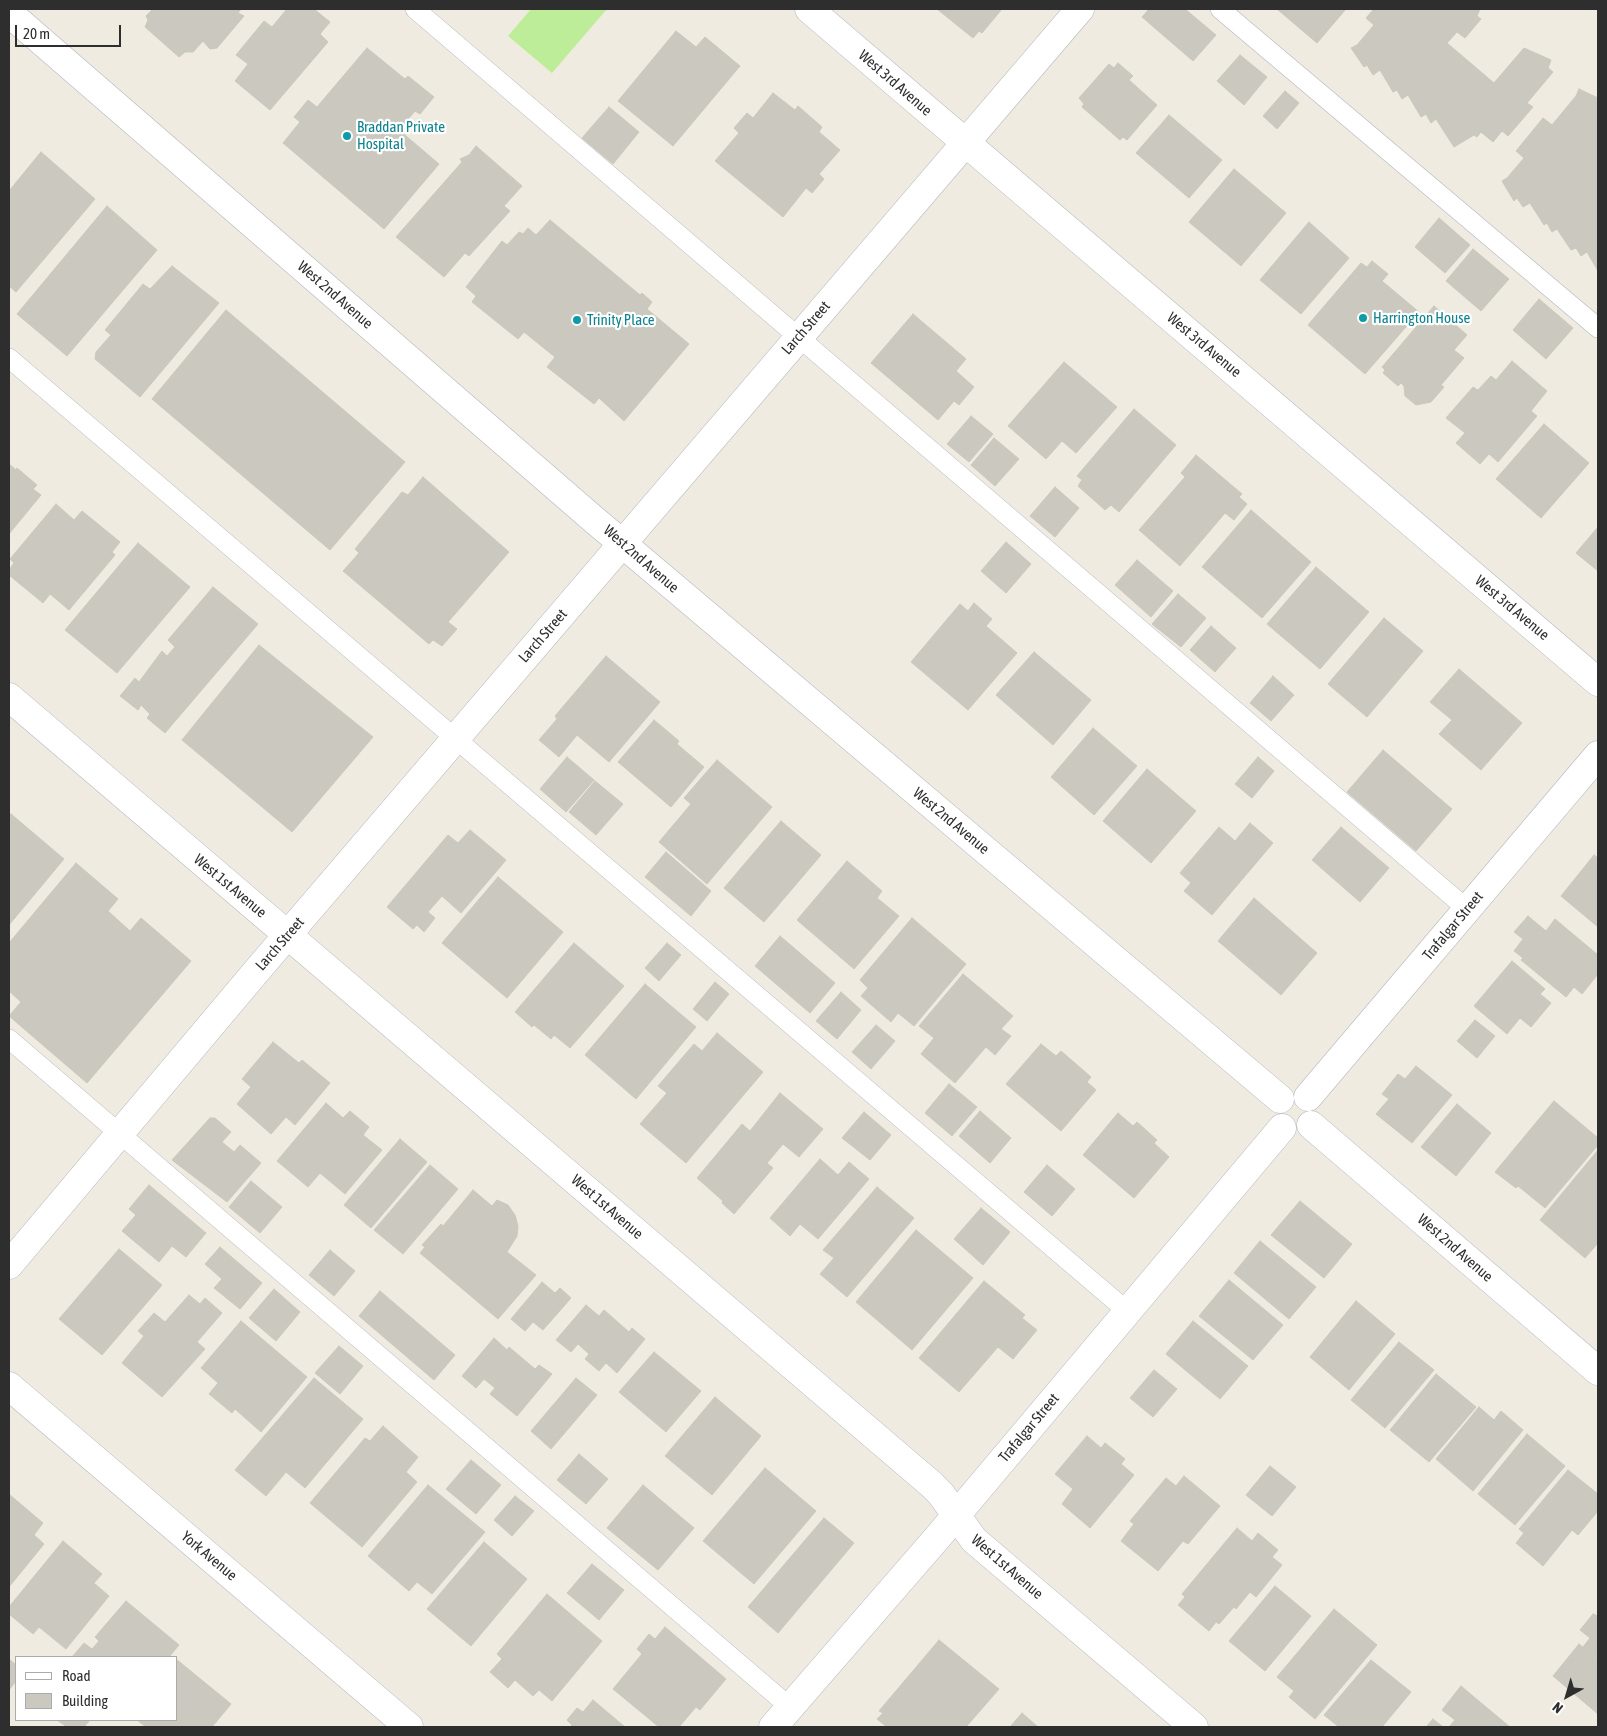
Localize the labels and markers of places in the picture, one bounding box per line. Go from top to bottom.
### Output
place label: Braddan Private Hospital [357,118,445,153]
marker: Braddan Private Hospital [341,130,353,142]
place label: Harrington House [1373,309,1470,327]
place label: Trinity Place [587,311,654,329]
marker: Harrington House [1357,312,1369,324]
marker: Trinity Place [571,314,583,326]

